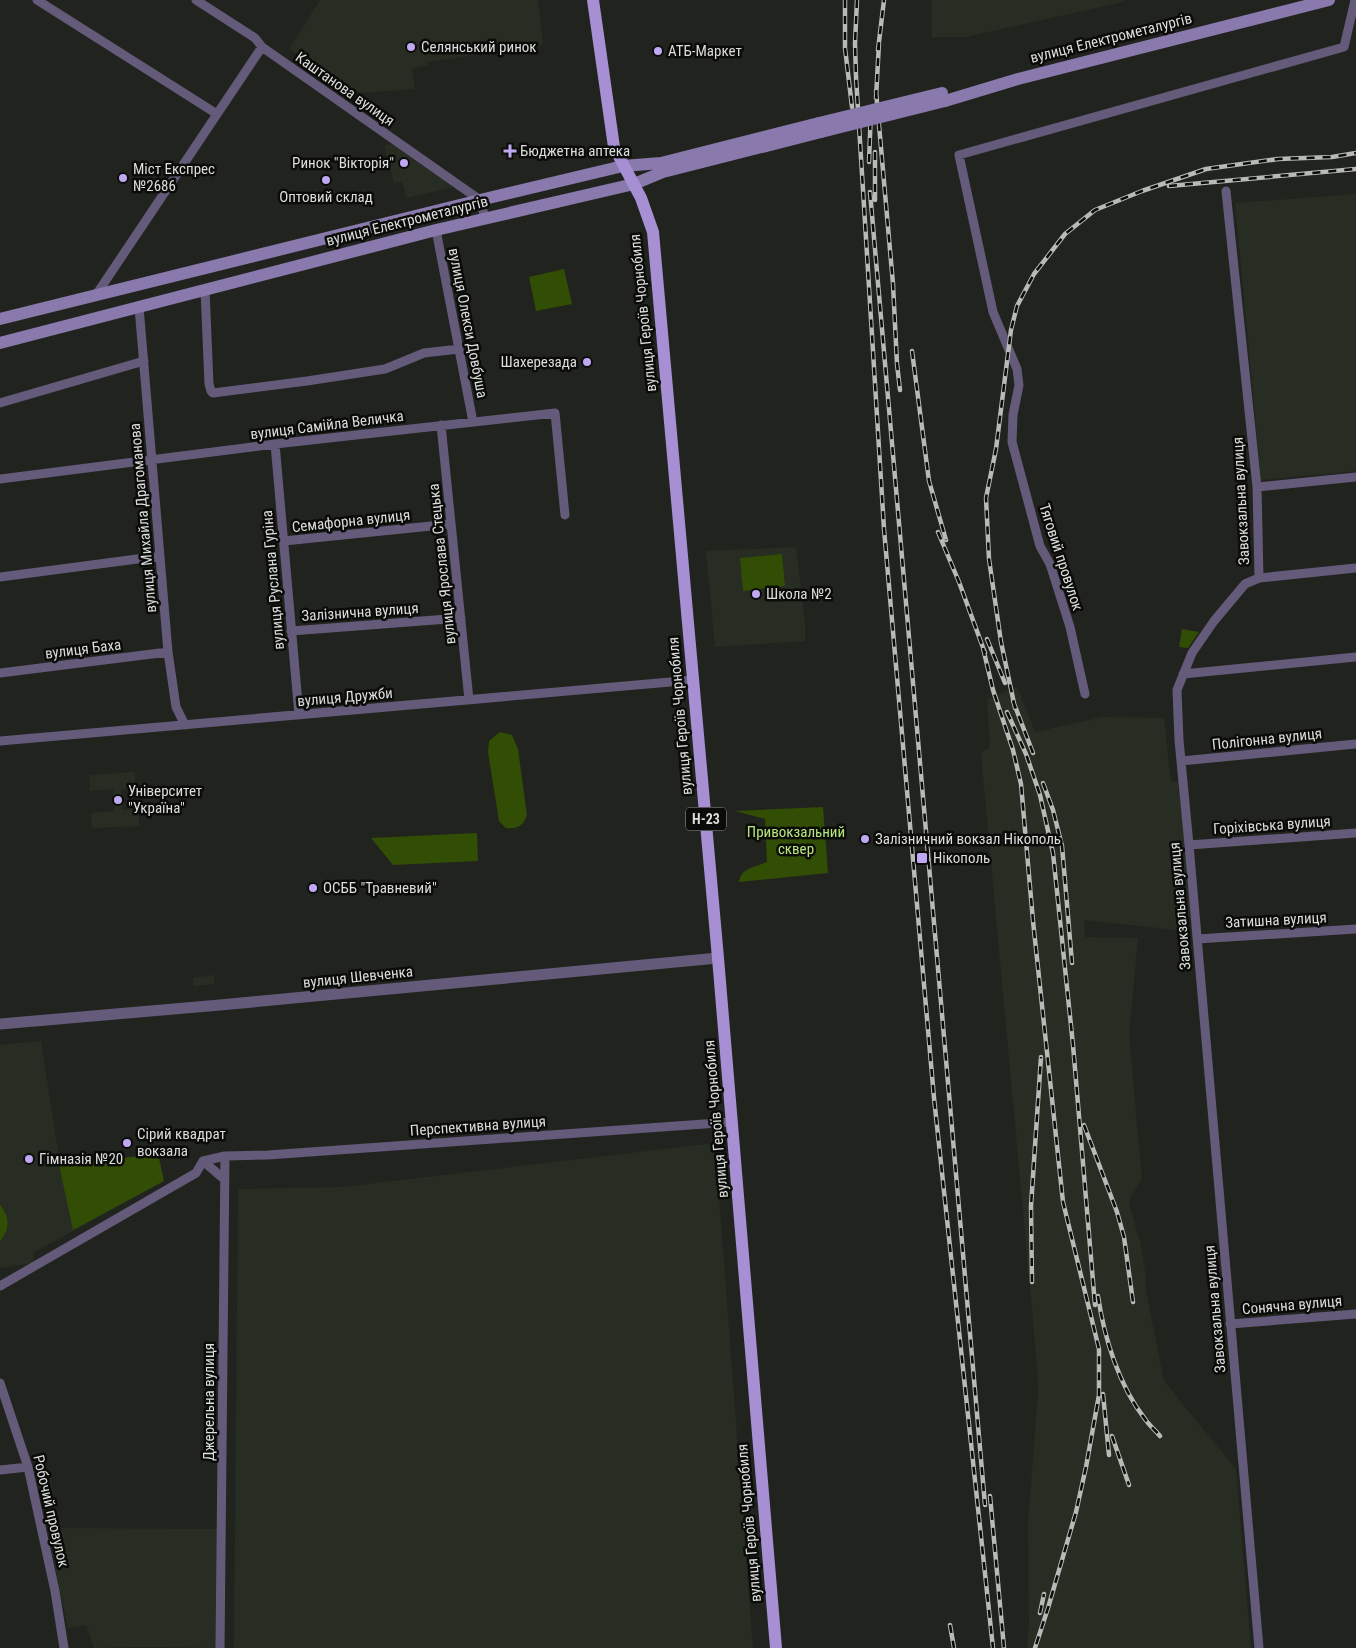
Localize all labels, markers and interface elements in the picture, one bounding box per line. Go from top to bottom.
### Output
street label: вулиця Електрометалургів [1028,9,1194,67]
place label: Селянський ринок [421,38,537,56]
marker: Селянський ринок [405,41,417,53]
place label: АТБ-Маркет [668,42,742,60]
marker: АТБ-Маркет [652,45,664,57]
street label: Каштанова вулиця [292,48,398,130]
place label: Бюджетна аптека [520,142,630,160]
marker: Бюджетна аптека [504,145,516,157]
place label: Ринок "Вікторія" [292,154,394,172]
marker: Ринок "Вікторія" [398,157,410,169]
place label: Міст Експрес №2686 [133,160,215,195]
marker: Міст Експрес №2686 [117,172,129,184]
marker: Оптовий склад [320,174,332,186]
place label: Оптовий склад [279,188,373,206]
street label: вулиця Електрометалургів [324,192,490,250]
street label: вулиця Героїв Чорнобиля [626,233,660,393]
street label: вулиця Олекси Довбуша [445,246,491,400]
place label: Шахерезада [501,353,577,371]
marker: Шахерезада [581,356,593,368]
street label: вулиця Самійла Величка [249,407,405,443]
street label: вулиця Михайла Драгоманова [126,422,160,614]
street label: Завокзальна вулиця [1229,437,1253,565]
street label: вулиця Ярослава Стецька [425,483,459,645]
street label: Тяговий провулок [1035,501,1087,613]
street label: Семафорна вулиця [291,506,411,536]
street label: вулиця Руслана Гуріна [258,509,288,651]
place label: Школа №2 [766,585,832,603]
marker: Школа №2 [750,588,762,600]
street label: Залізнична вулиця [301,599,419,625]
street label: вулиця Баха [44,635,122,663]
street label: вулиця Героїв Чорнобиля [664,636,696,796]
street label: вулиця Дружби [297,684,393,710]
street label: Полігонна вулиця [1211,724,1323,754]
place label: Університет "Україна" [128,782,202,817]
marker: Університет "Україна" [112,794,124,806]
road number: Н-23 [686,808,726,831]
street label: Горіхівська вулиця [1213,812,1331,838]
park label: Привокзальний сквер [747,823,845,858]
place label: Залізничний вокзал Нікополь [875,830,1061,848]
marker: Залізничний вокзал Нікополь [859,833,871,845]
street label: Завокзальна вулиця [1165,841,1195,971]
place label: Нікополь [933,849,990,867]
marker: Нікополь [915,851,929,865]
place label: ОСББ "Травневий" [323,879,437,897]
marker: ОСББ "Травневий" [307,882,319,894]
street label: Затишна вулиця [1225,908,1327,932]
street label: вулиця Шевченка [302,962,414,992]
street label: вулиця Героїв Чорнобиля [700,1039,732,1199]
street label: Перспективна вулиця [409,1112,547,1140]
place label: Сірий квадрат вокзала [137,1125,226,1160]
marker: Сірий квадрат вокзала [121,1137,133,1149]
place label: Гімназія №20 [39,1150,123,1168]
marker: Гімназія №20 [23,1153,35,1165]
street label: Завокзальна вулиця [1200,1244,1230,1374]
street label: Сонячна вулиця [1241,1292,1343,1318]
street label: Джерельна вулиця [200,1343,218,1461]
street label: вулиця Героїв Чорнобиля [733,1443,765,1603]
street label: Робочий провулок [29,1453,73,1569]

